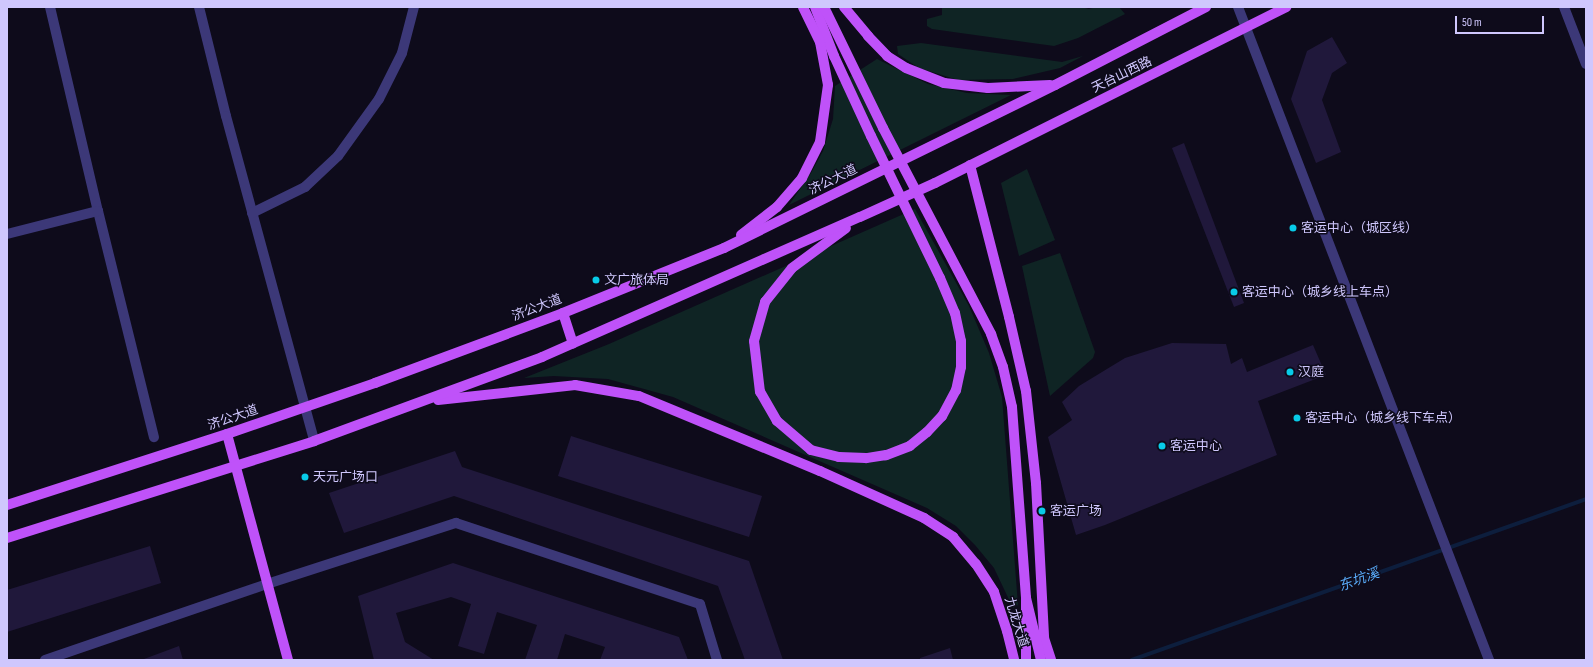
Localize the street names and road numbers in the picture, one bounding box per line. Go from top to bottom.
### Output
street label: 天台山西路 [1089,54,1155,96]
street label: 济公大道 [806,162,860,198]
street label: 济公大道 [510,291,564,325]
street label: 济公大道 [206,402,260,434]
street label: 九龙大道 [1001,595,1031,649]

